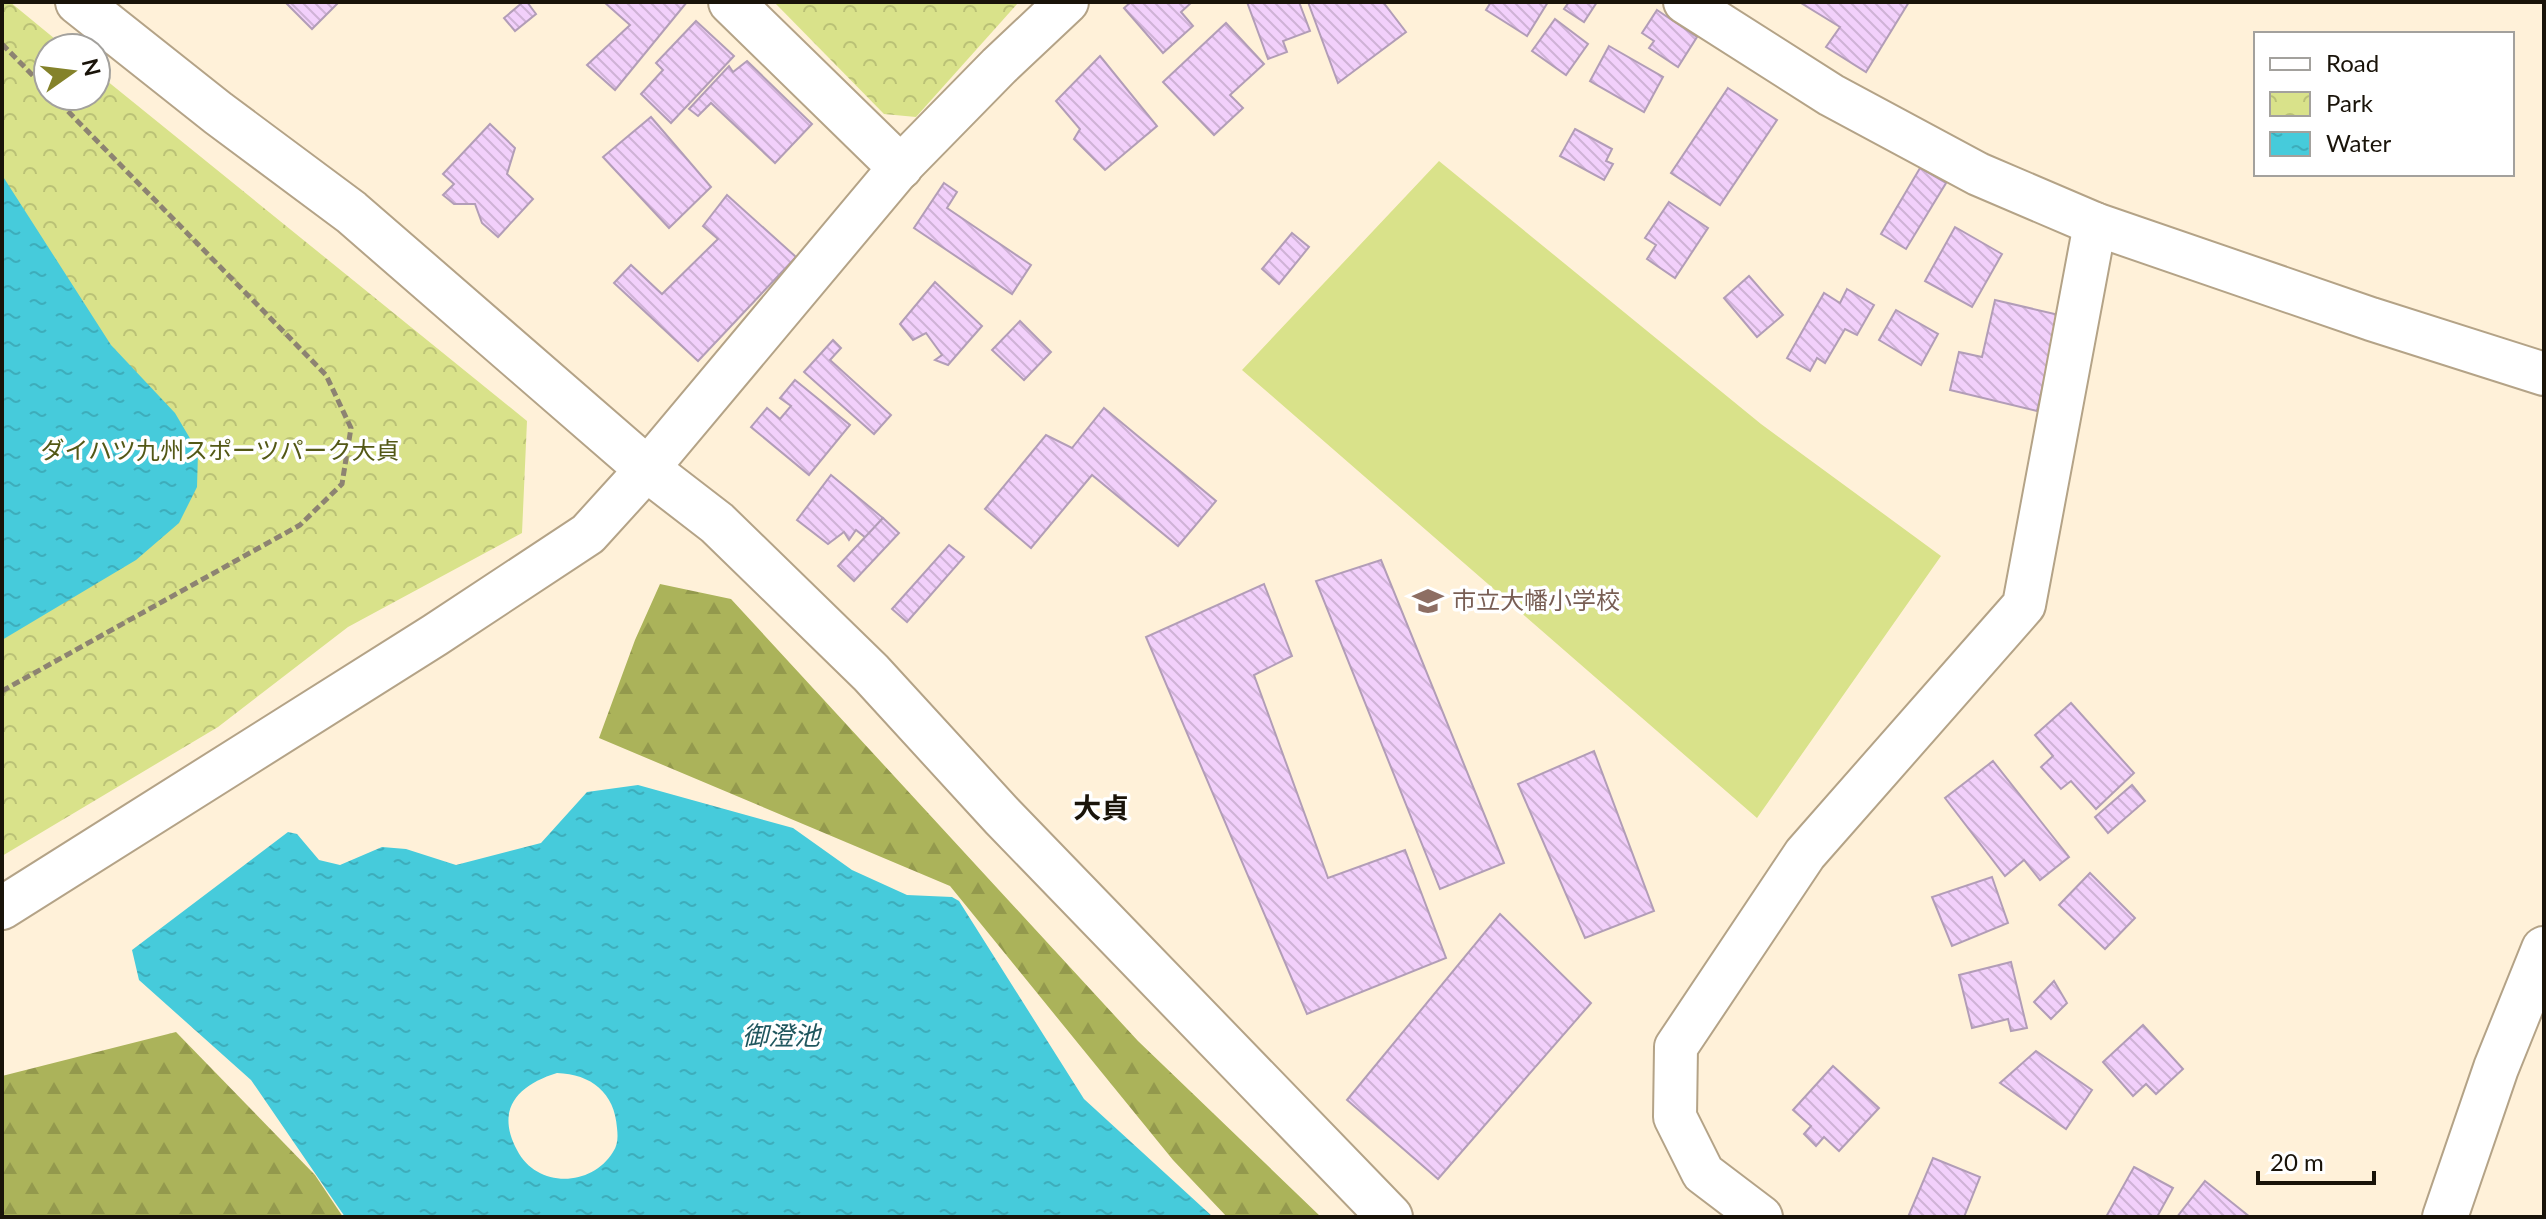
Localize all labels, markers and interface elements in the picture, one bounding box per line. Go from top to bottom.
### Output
north arrow [32,32,112,112]
legend [2254,32,2514,176]
text: Road [2326,48,2379,77]
text: N [77,56,107,79]
text: Park [2326,88,2374,117]
text: Water [2326,128,2391,157]
park label: ダイハツ九州スポーツパーク大貞 [40,435,400,464]
school or university icon: 市立大幡小学校 [1411,584,1445,618]
place label: 市立大幡小学校 [1452,585,1620,614]
district label: 大貞 [1073,790,1129,824]
water label: 御澄池 [742,1019,823,1051]
scale bar [2258,1135,2374,1185]
text: 20 m [2270,1147,2324,1176]

